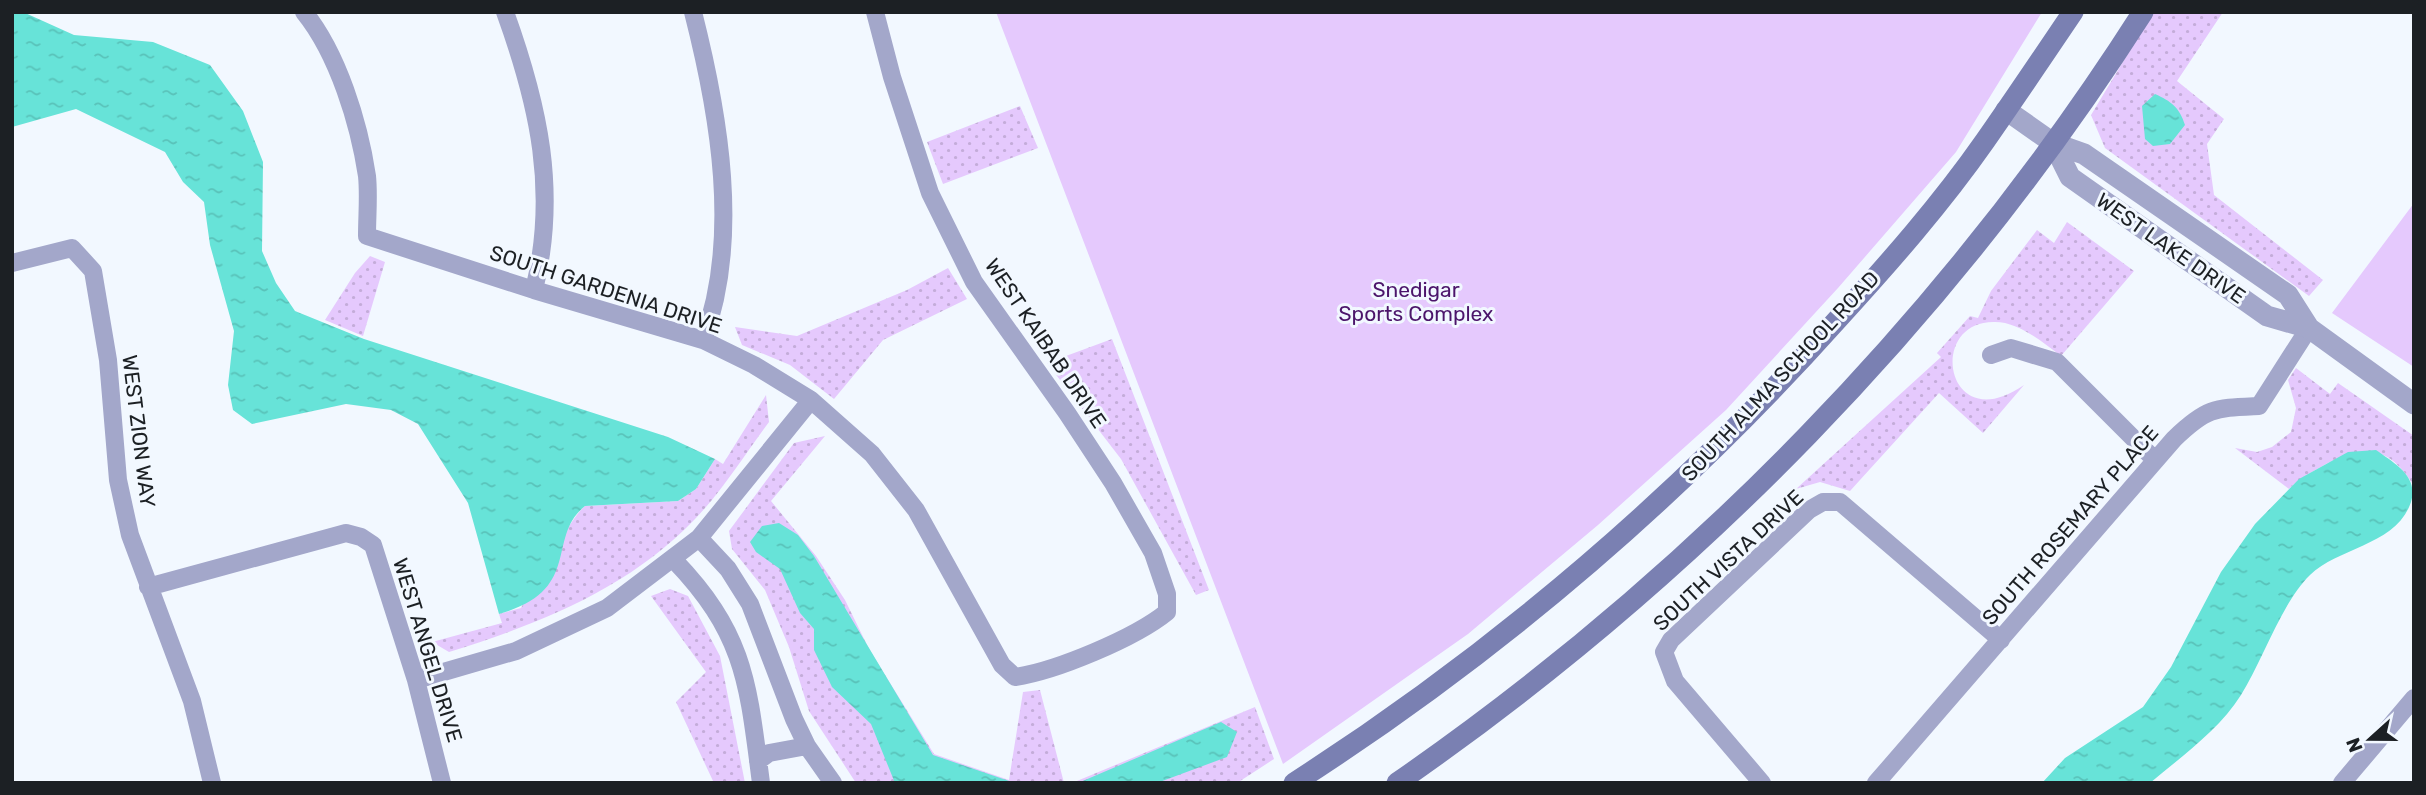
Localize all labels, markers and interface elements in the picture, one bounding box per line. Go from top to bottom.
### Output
street label: WEST LAKE DRIVE [2092,187,2250,309]
street label: SOUTH GARDENIA DRIVE [487,240,725,338]
street label: WEST KAIBAB DRIVE [980,253,1112,433]
street label: SOUTH ALMA SCHOOL ROAD [1676,266,1884,486]
park label: Snedigar Sports Complex [1339,277,1493,326]
street label: WEST ZION WAY [117,353,161,509]
street label: SOUTH ROSEMARY PLACE [1977,420,2163,630]
street label: SOUTH VISTA DRIVE [1648,484,1808,636]
street label: WEST ANGEL DRIVE [388,555,468,745]
north arrow [2335,704,2405,774]
text: N [2341,734,2368,755]

